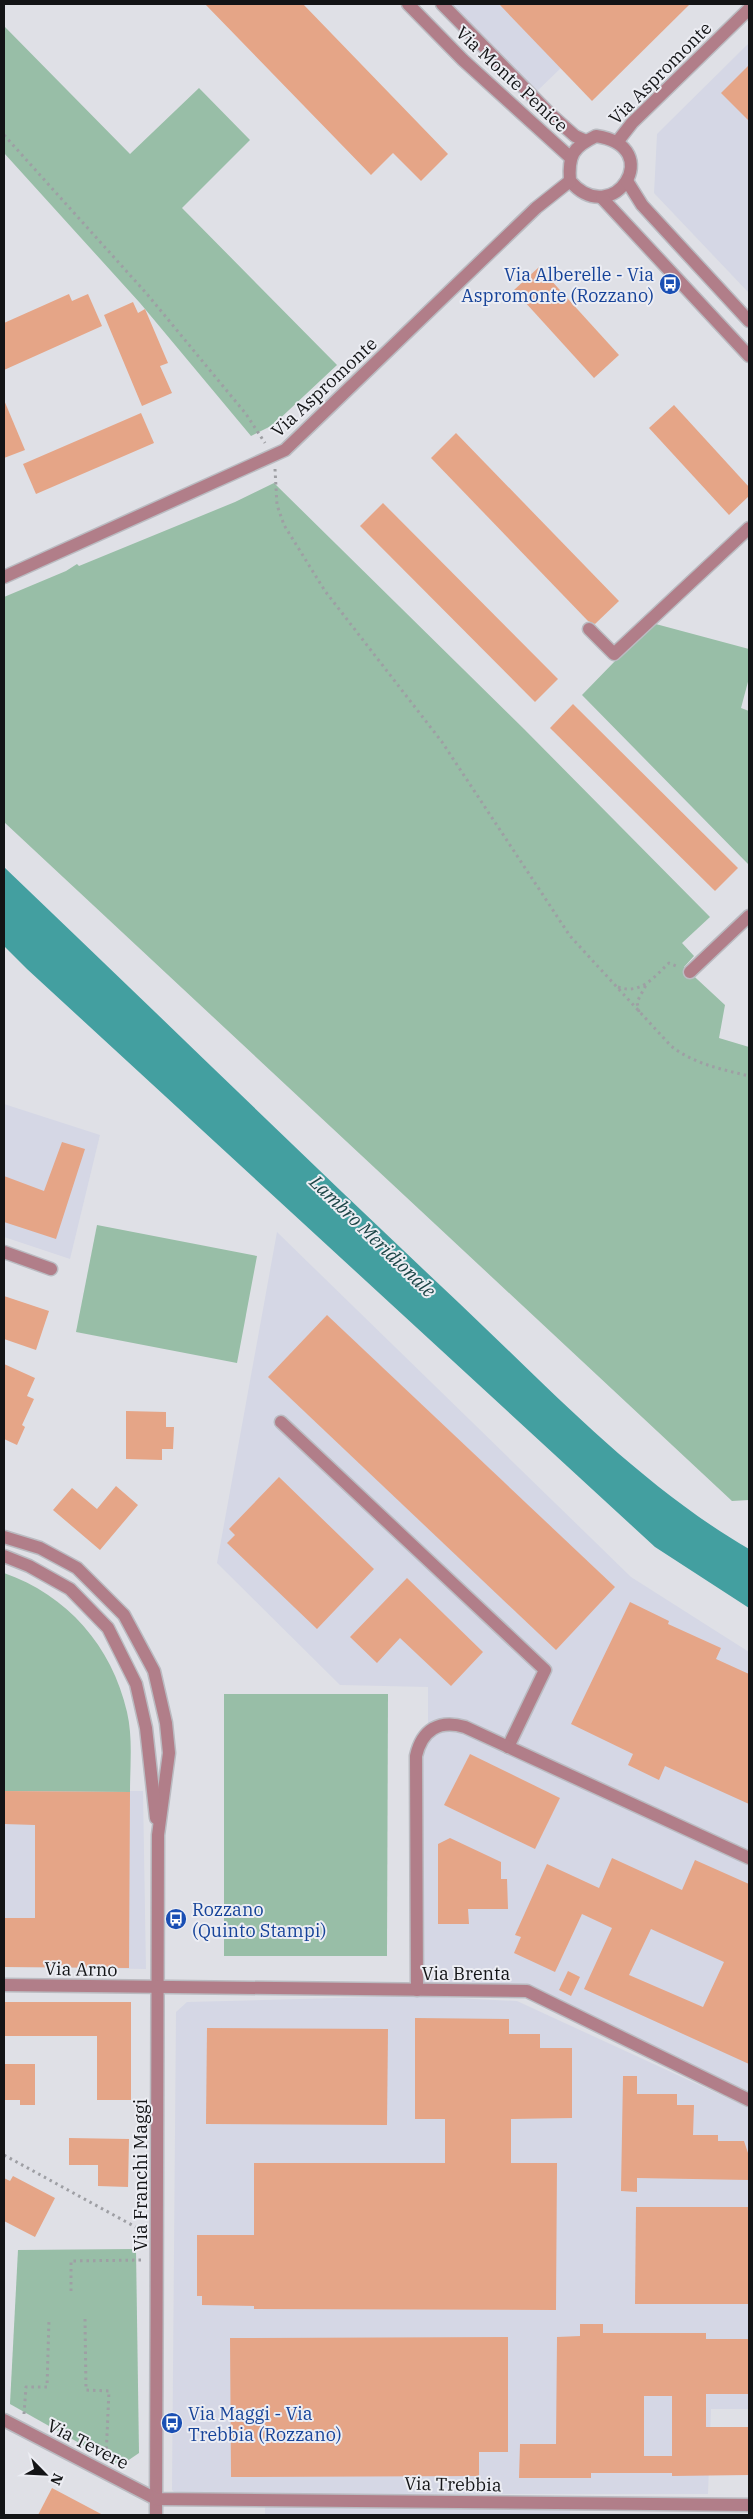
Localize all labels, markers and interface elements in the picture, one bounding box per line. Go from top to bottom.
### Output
street label: Via Aspromonte [604,17,716,129]
street label: Via Monte Penice [451,21,573,137]
place label: Via Alberelle - Via Aspromonte (Rozzano) [461,263,654,307]
bus stop icon: Via Alberelle - Via Aspromonte (Rozzano) [658,272,682,296]
street label: Via Aspromonte [266,332,382,442]
water label: Lambro Meridionale [304,1169,441,1303]
place label: Rozzano (Quinto Stampi) [192,1898,326,1942]
bus stop icon: Rozzano (Quinto Stampi) [164,1907,188,1931]
street label: Via Arno [44,1957,118,1981]
street label: Via Brenta [422,1962,510,1985]
street label: Via Franchi Maggi [129,2098,152,2251]
place label: Via Maggi - Via Trebbia (Rozzano) [188,2402,342,2446]
bus stop icon: Via Maggi - Via Trebbia (Rozzano) [160,2411,184,2435]
street label: Via Tevere [43,2414,133,2474]
north arrow [20,2449,70,2499]
text: N [46,2471,67,2488]
street label: Via Trebbia [404,2472,502,2496]

